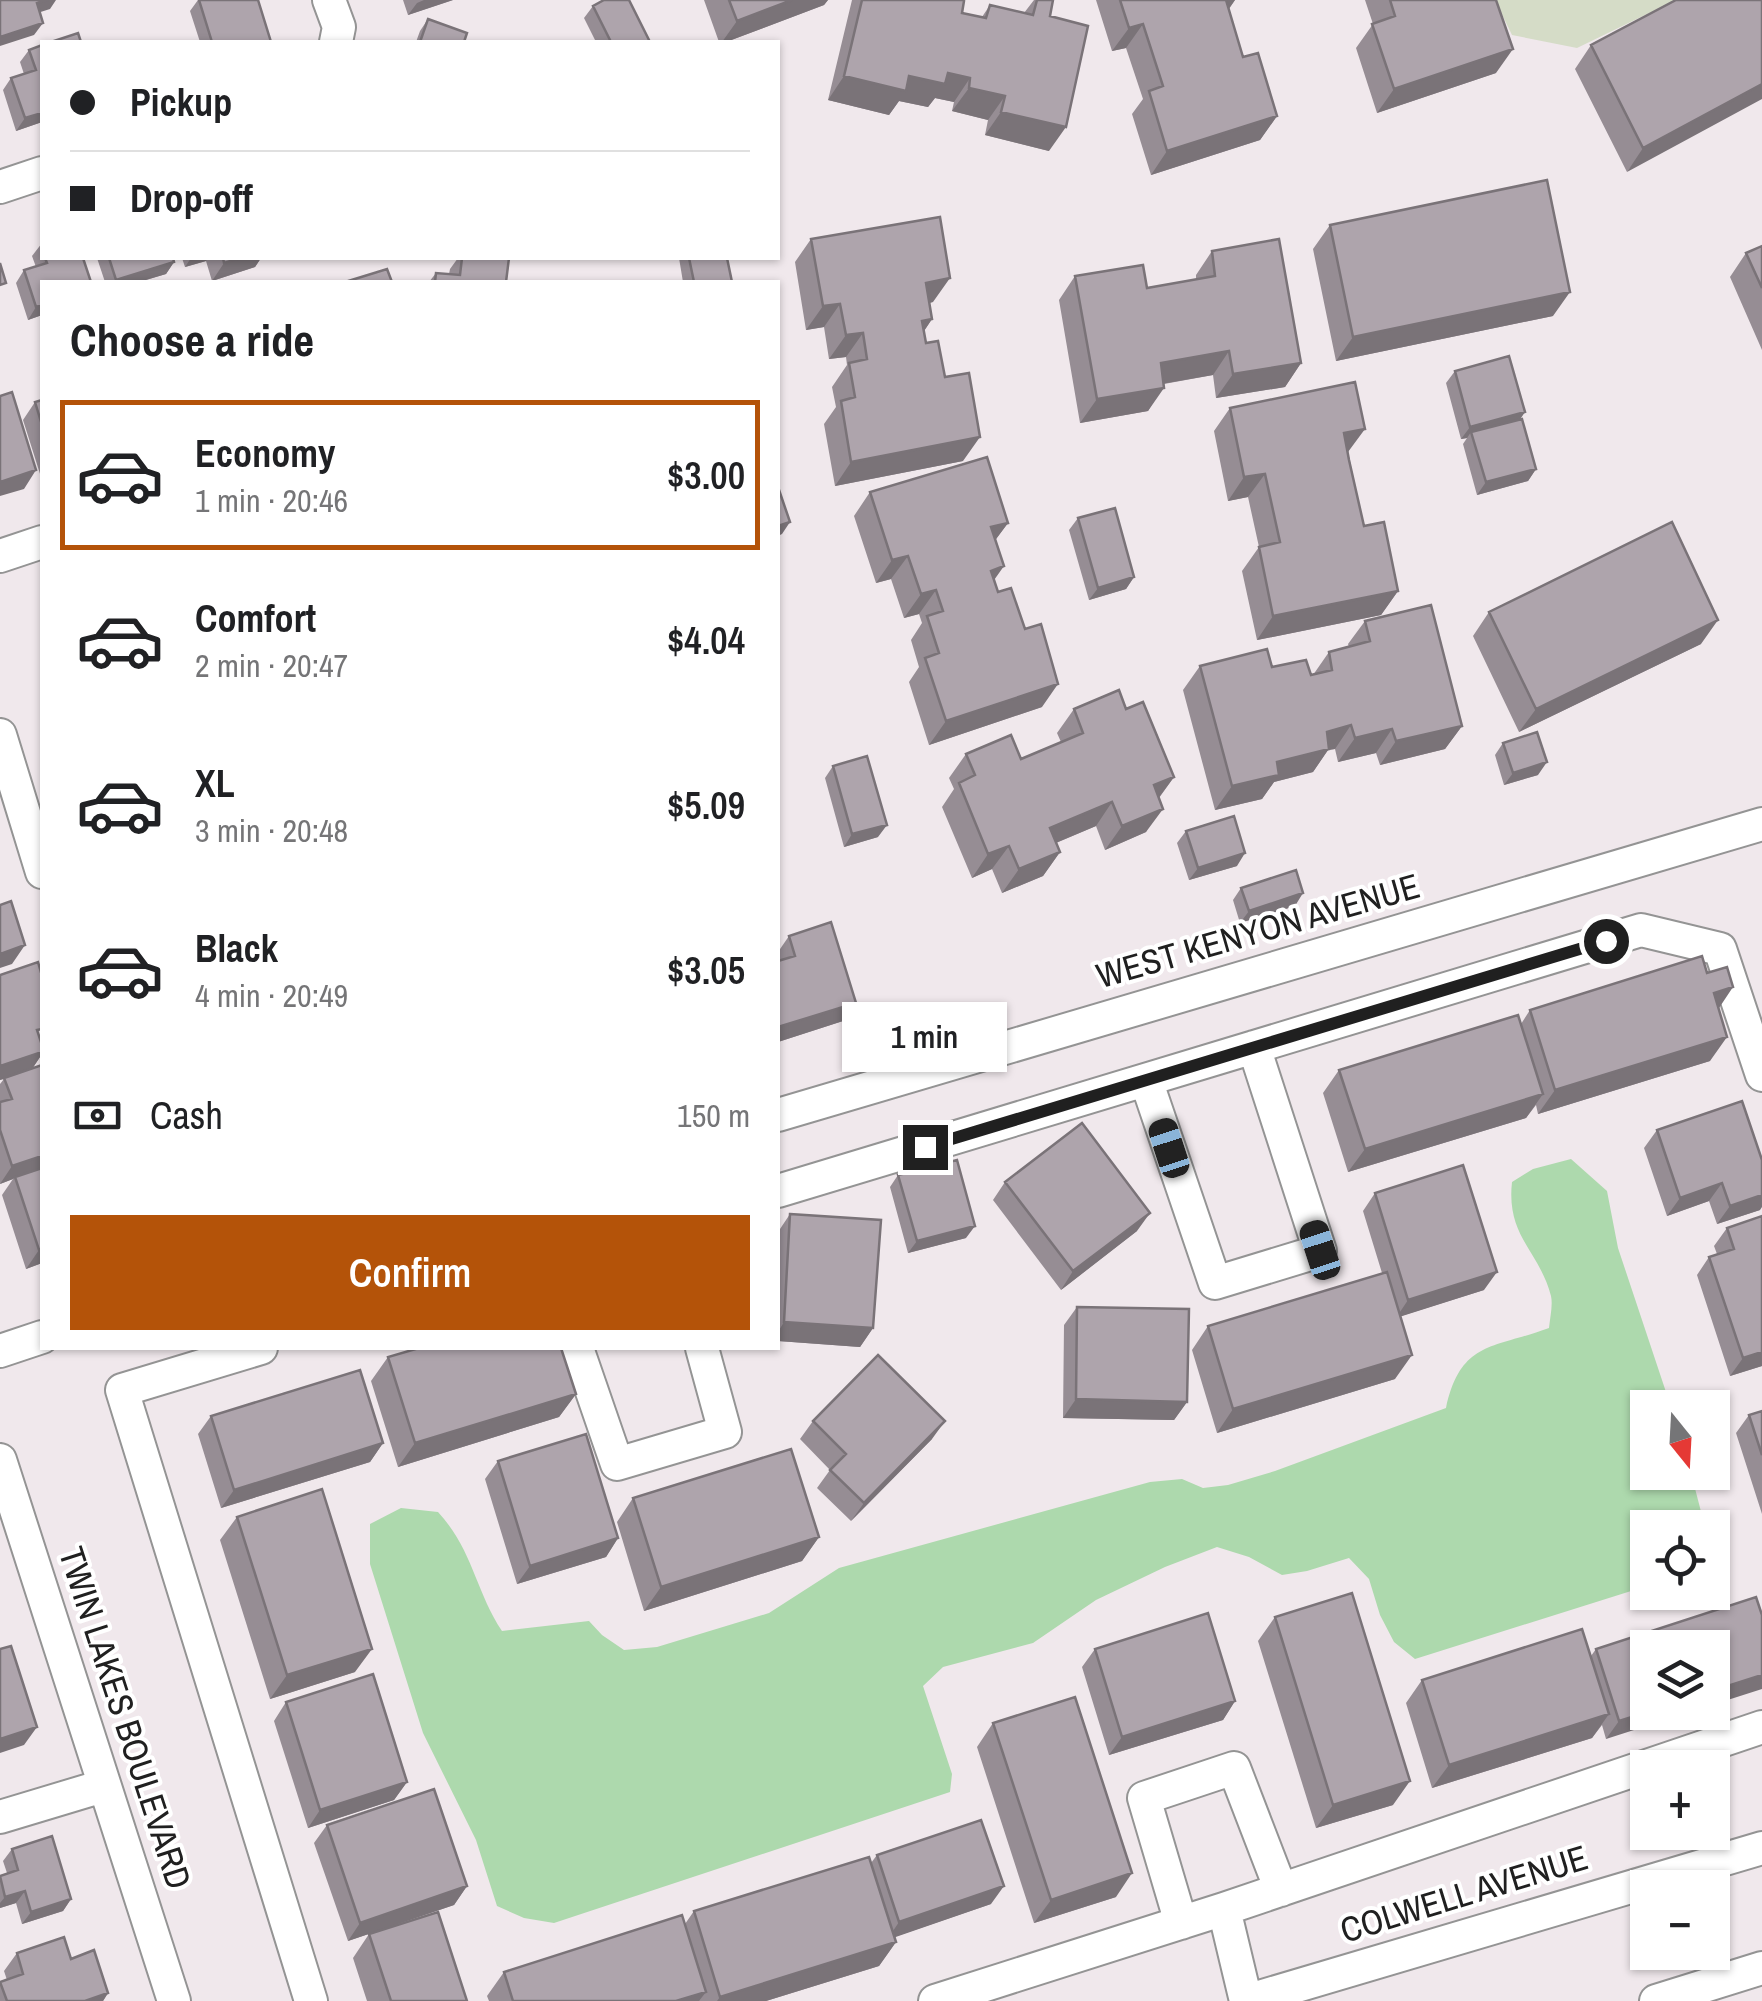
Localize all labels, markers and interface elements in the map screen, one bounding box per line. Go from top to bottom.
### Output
text: Pickup [130,77,232,128]
text: Drop-off [130,173,253,224]
text: Choose a ride [70,309,314,370]
text: Economy [195,428,335,479]
icon: car [75,430,165,520]
text: $3.00 [667,450,745,501]
text: 1 min · 20:46 [195,479,348,522]
text: Comfort [195,593,316,644]
icon: car [75,595,165,685]
text: $4.04 [667,615,745,666]
text: 2 min · 20:47 [195,644,348,687]
text: XL [195,758,235,809]
icon: car [75,760,165,850]
text: $5.09 [667,780,745,831]
text: 3 min · 20:48 [195,809,348,852]
street label: WEST KENYON AVENUE [1091,862,1425,999]
route start [1584,919,1629,964]
text: Black [195,923,278,974]
icon: car [75,925,165,1015]
text: $3.05 [667,945,745,996]
text: 4 min · 20:49 [195,974,348,1017]
callout: 1 min [842,1002,1008,1072]
text: 1 min [891,1015,958,1058]
icon: cash [70,1088,125,1143]
text: Cash [150,1090,223,1141]
text: 150 m [677,1094,750,1137]
car [1145,1115,1193,1181]
route end [903,1125,948,1170]
button: Confirm [70,1215,750,1330]
car [1296,1217,1344,1283]
north arrow [1630,1390,1730,1490]
map controls [1630,1390,1730,1970]
button: locate [1630,1510,1730,1610]
street label: TWIN LAKES BOULEVARD [48,1541,203,1895]
button: layers [1630,1630,1730,1730]
button: + [1630,1750,1730,1850]
street label: COLWELL AVENUE [1334,1834,1593,1953]
button: − [1630,1870,1730,1970]

